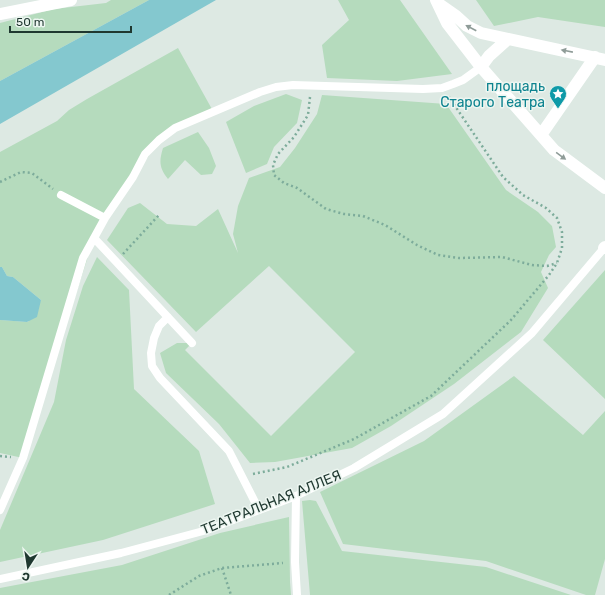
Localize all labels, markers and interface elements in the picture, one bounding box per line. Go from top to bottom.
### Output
scale bar [10,8,131,34]
text: 50 m [16,15,44,29]
one-way arrow [465,24,477,31]
one-way arrow [561,48,573,54]
place label: площадь Старого Театра [440,78,545,111]
place icon: площадь Старого Театра [548,84,568,109]
one-way arrow [556,152,567,160]
street label: ТЕАТРАЛЬНАЯ АЛЛЕЯ [199,467,344,538]
north arrow [8,547,48,587]
text: С [21,569,31,583]

